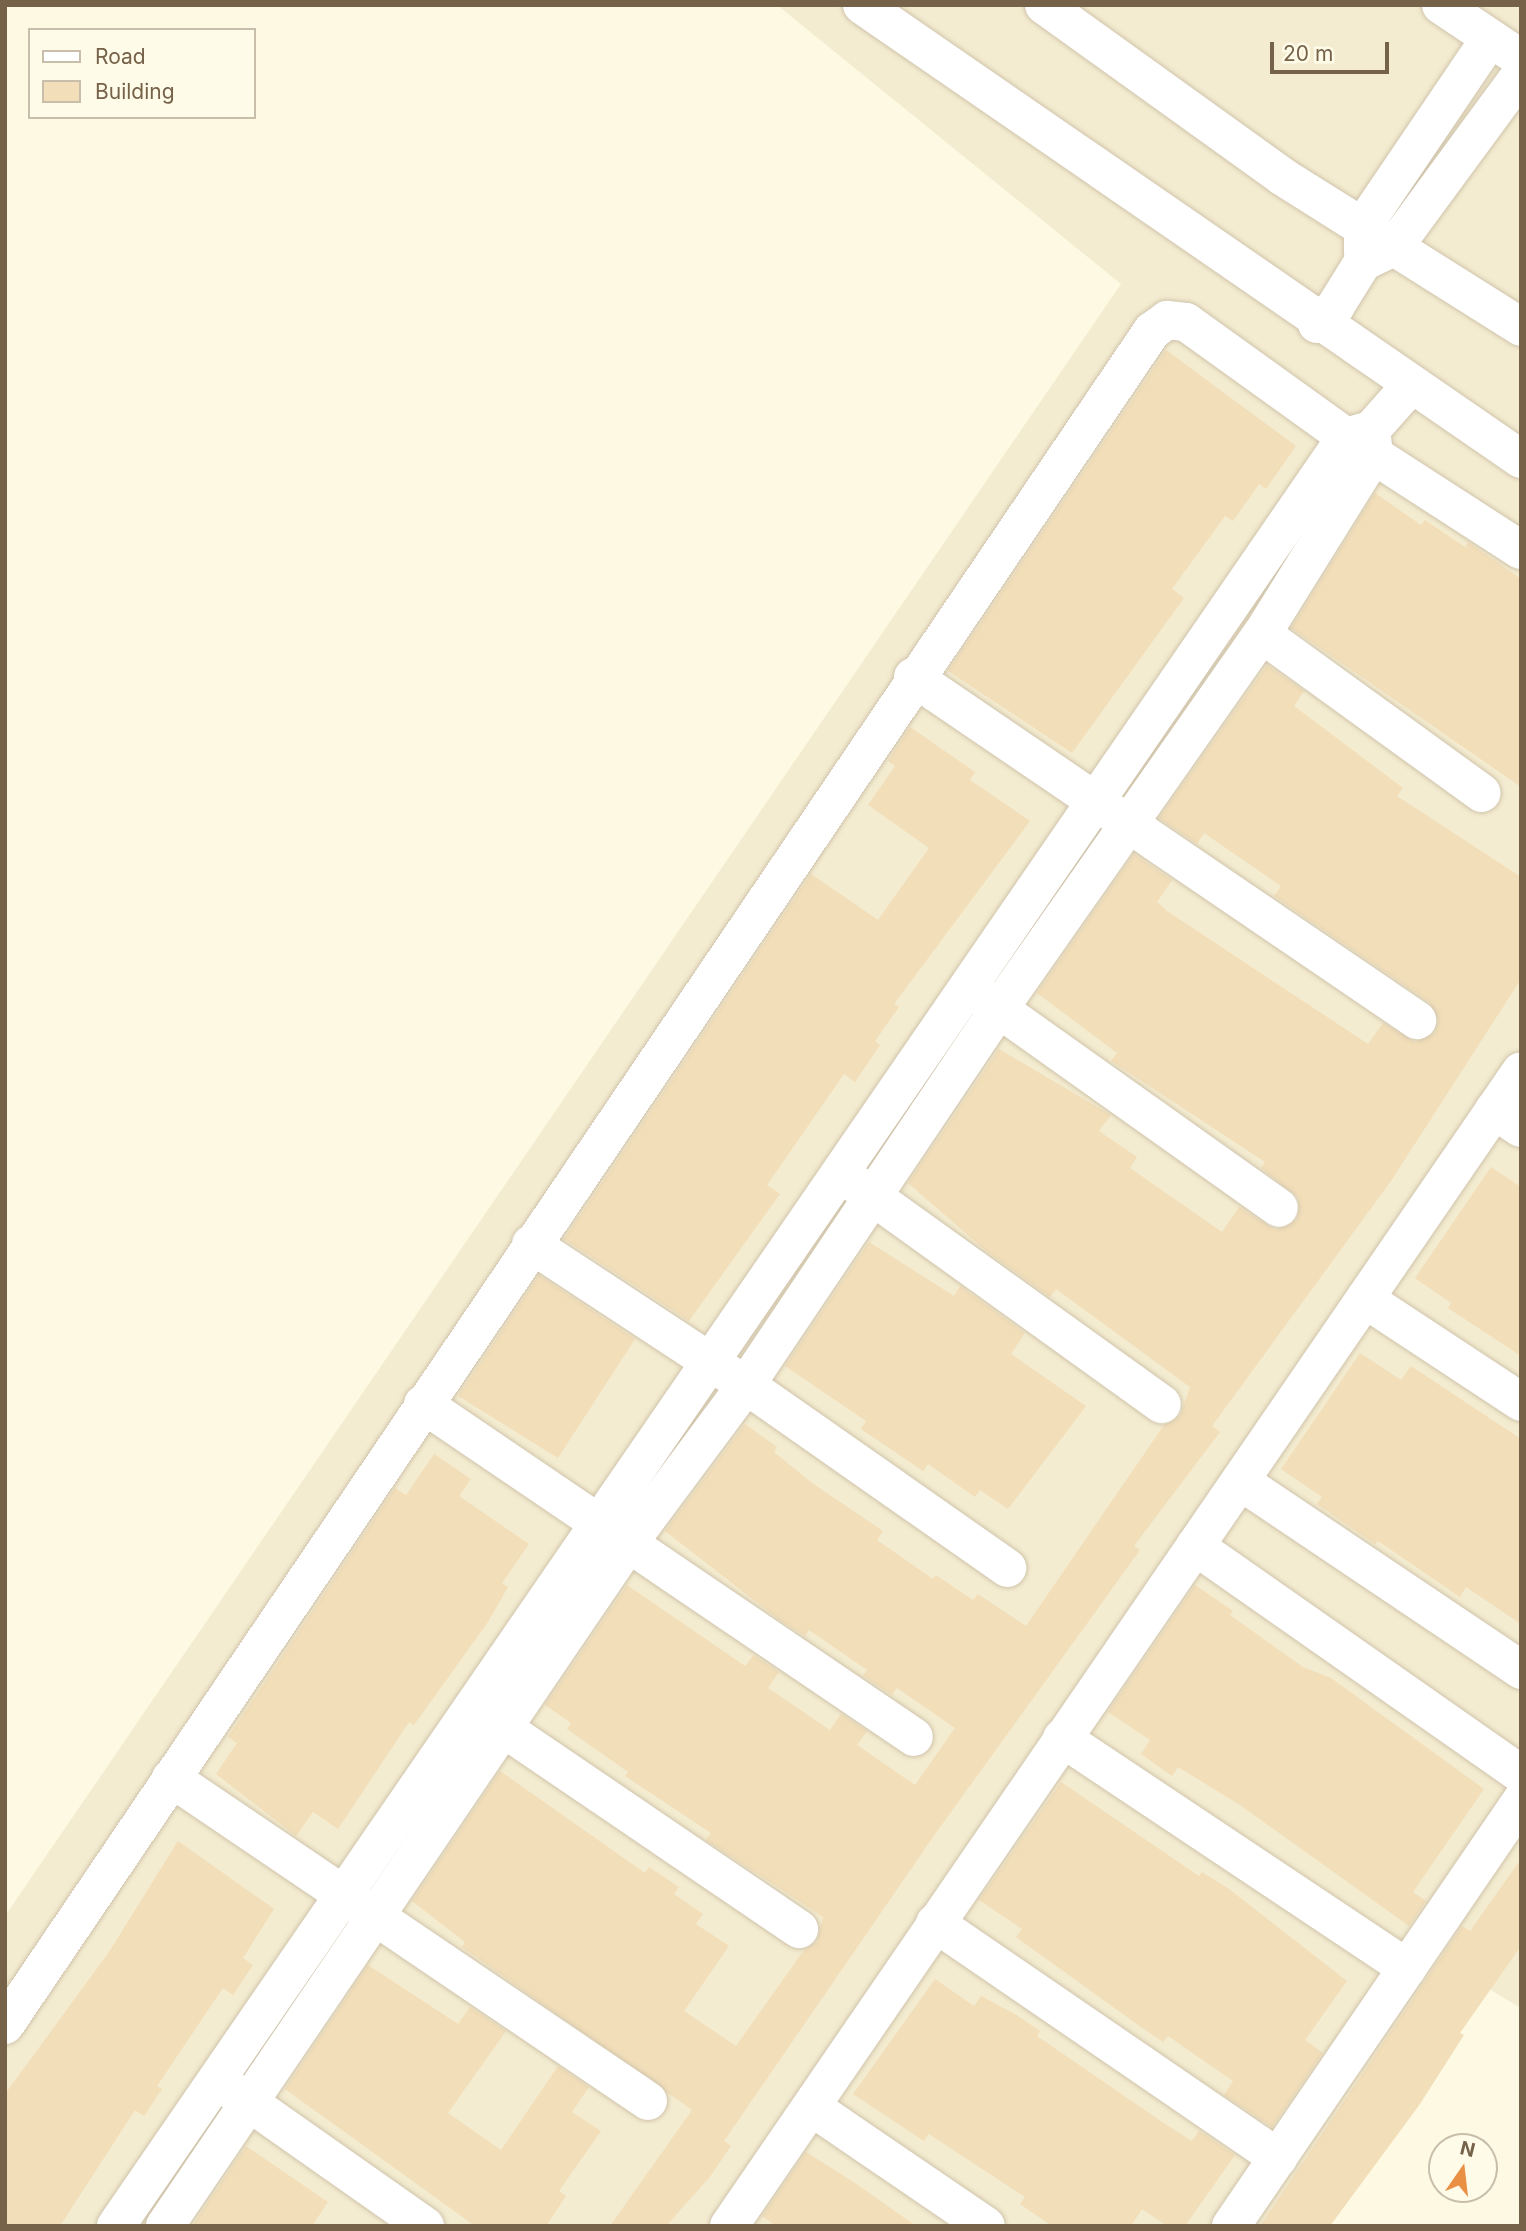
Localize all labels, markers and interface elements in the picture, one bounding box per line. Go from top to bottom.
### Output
legend [28,28,256,119]
scale bar [1274,28,1393,72]
text: 20 m [1283,41,1333,66]
text: Road [95,44,146,69]
text: Building [95,79,175,104]
north arrow [1428,2133,1498,2203]
text: N [1458,2136,1478,2162]

